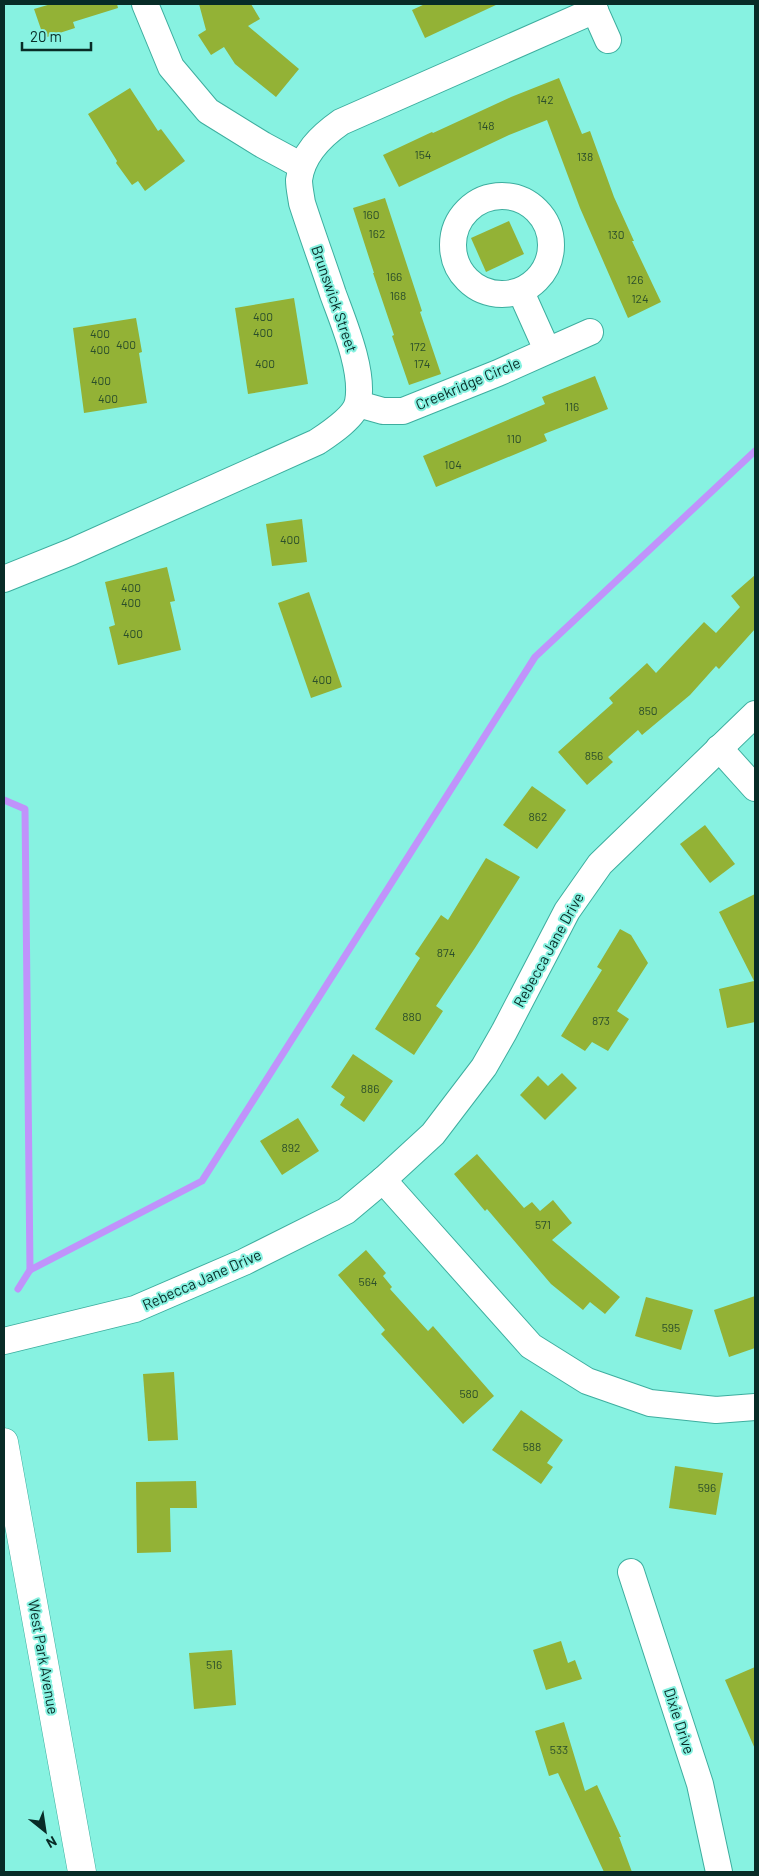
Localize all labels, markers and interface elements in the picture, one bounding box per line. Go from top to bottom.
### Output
scale bar [22,20,91,52]
text: 20 m [30,27,62,45]
house number: 142 [536,92,554,106]
house number: 148 [477,118,495,132]
house number: 154 [415,147,431,161]
house number: 138 [577,149,593,163]
house number: 160 [362,207,380,221]
house number: 162 [369,226,385,240]
house number: 130 [607,227,625,241]
street label: Brunswick Street [308,243,362,354]
house number: 166 [386,269,402,283]
house number: 126 [627,272,643,286]
house number: 168 [390,288,406,302]
house number: 124 [631,291,649,305]
house number: 400 [253,309,273,323]
house number: 400 [253,325,273,339]
house number: 400 [90,326,110,340]
house number: 400 [116,337,136,351]
house number: 172 [410,339,426,353]
house number: 400 [90,342,110,356]
street label: Creekridge Circle [413,353,523,413]
house number: 400 [255,356,275,370]
house number: 174 [414,356,430,370]
house number: 400 [91,373,111,387]
house number: 400 [98,391,118,405]
house number: 116 [565,399,579,413]
house number: 110 [506,431,522,445]
house number: 104 [444,457,462,471]
house number: 400 [280,532,300,546]
house number: 400 [121,580,141,594]
house number: 400 [121,595,141,609]
house number: 400 [123,626,143,640]
house number: 400 [312,672,332,686]
house number: 850 [638,703,658,717]
house number: 856 [585,748,603,762]
house number: 862 [529,809,547,823]
street label: Rebecca Jane Drive [509,889,587,1010]
house number: 874 [437,945,455,959]
house number: 880 [402,1009,422,1023]
house number: 873 [592,1013,610,1027]
house number: 886 [361,1081,379,1095]
house number: 892 [282,1140,300,1154]
house number: 571 [535,1217,551,1231]
street label: Rebecca Jane Drive [139,1245,264,1313]
house number: 564 [359,1274,377,1288]
house number: 595 [662,1320,680,1334]
house number: 580 [459,1386,479,1400]
house number: 588 [523,1439,541,1453]
house number: 596 [698,1480,716,1494]
street label: West Park Avenue [25,1598,63,1716]
house number: 516 [206,1657,222,1671]
street label: Dixie Drive [661,1685,699,1756]
house number: 533 [550,1742,568,1756]
north arrow [20,1806,70,1856]
text: N [43,1833,60,1852]

